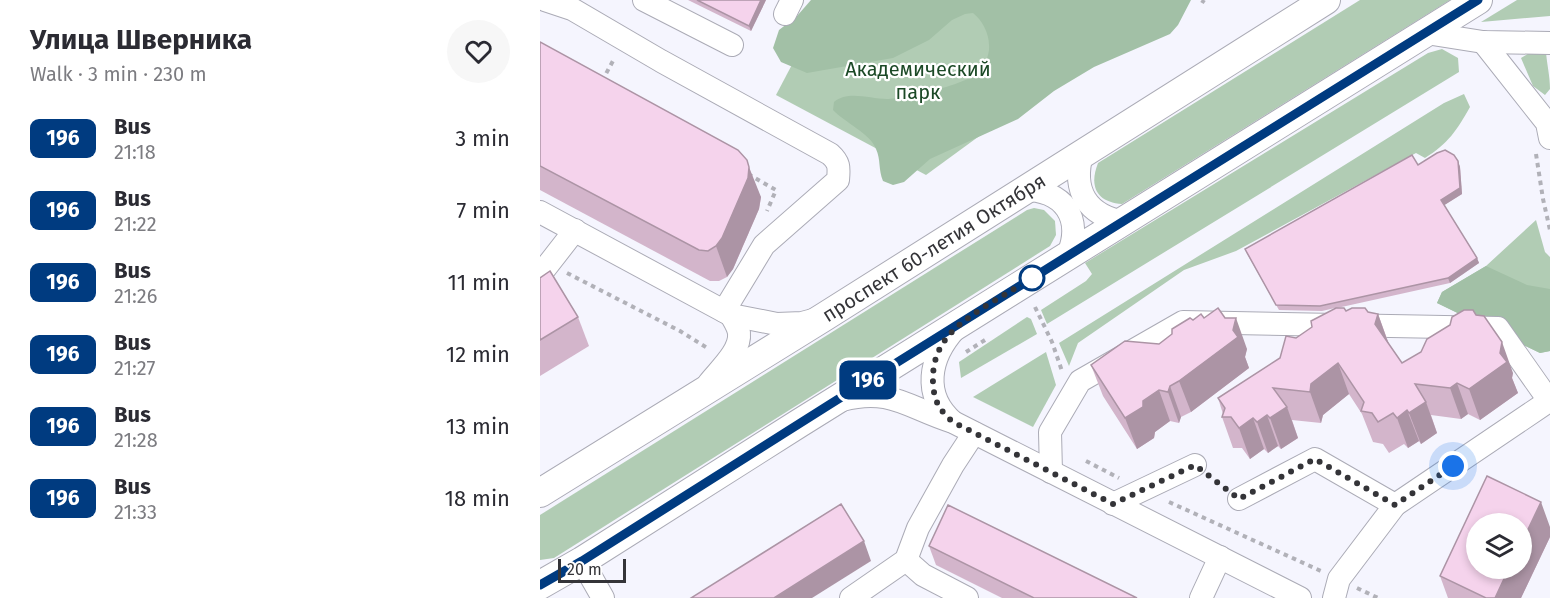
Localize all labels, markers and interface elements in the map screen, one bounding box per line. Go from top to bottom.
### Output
button: heart [447,20,510,83]
text: Улица Шверника [30,23,252,56]
park label: Академический парк [845,57,991,104]
text: Walk · 3 min · 230 m [30,62,207,86]
text: Bus [114,113,151,140]
text: 196 [46,125,80,151]
text: 3 min [455,125,510,152]
text: 21:18 [114,140,156,164]
street label: проспект 60-летия Октября [818,168,1050,327]
text: Bus [114,185,151,212]
text: 196 [46,197,80,223]
text: 7 min [456,197,510,224]
text: 21:22 [114,212,157,236]
text: Bus [114,257,151,284]
unlabelled marker [1019,265,1045,291]
text: 196 [46,269,80,295]
text: 11 min [447,269,510,296]
text: 21:26 [114,284,157,308]
text: Bus [114,329,151,356]
text: 196 [46,341,80,367]
text: 12 min [446,341,510,368]
text: 21:27 [114,356,155,380]
line badge: 196 [834,360,902,400]
text: 196 [851,367,885,393]
text: Bus [114,401,151,428]
text: 196 [46,413,80,439]
text: 13 min [446,413,510,440]
text: 21:28 [114,428,158,452]
your location [1438,451,1468,481]
text: Bus [114,473,151,500]
text: 196 [46,485,80,511]
text: 18 min [445,485,510,512]
text: 21:33 [114,500,157,524]
map controls [1466,513,1532,579]
button: layers [1466,513,1532,579]
scale bar [558,556,626,584]
text: 20 m [567,560,602,579]

